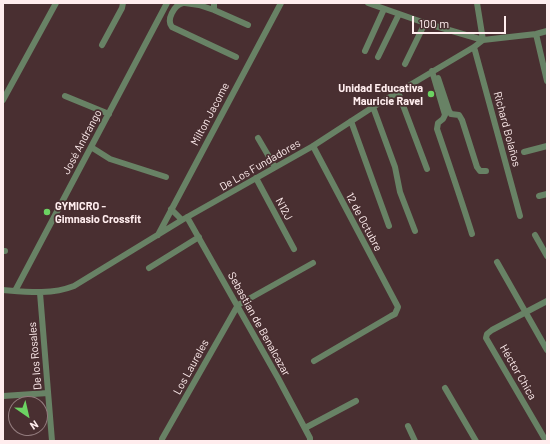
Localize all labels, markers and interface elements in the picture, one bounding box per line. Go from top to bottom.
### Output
scale bar [414,8,508,34]
text: 100 m [419,16,449,30]
street label: Milton Jacome [188,80,232,148]
place label: Unidad Educativa Mauricie Ravel [338,81,423,107]
marker: Unidad Educativa Mauricie Ravel [426,89,436,99]
street label: Richard Bolaños [491,90,523,168]
street label: José Andrango [59,107,105,177]
street label: De Los Fundadores [217,137,303,193]
street label: 12 de Octubre [343,191,385,253]
street label: N12J [273,196,295,222]
place label: GYMICRO - Gimnasio Crossfit [55,199,141,225]
marker: GYMICRO - Gimnasio Crossfit [42,207,52,217]
street label: Sebastian de Benalcazar [225,270,293,378]
street label: De los Rosales [25,322,45,390]
street label: Los Laureles [170,337,212,397]
street label: Héctor Chica [497,342,539,402]
north arrow [8,396,48,436]
text: N [28,418,41,433]

